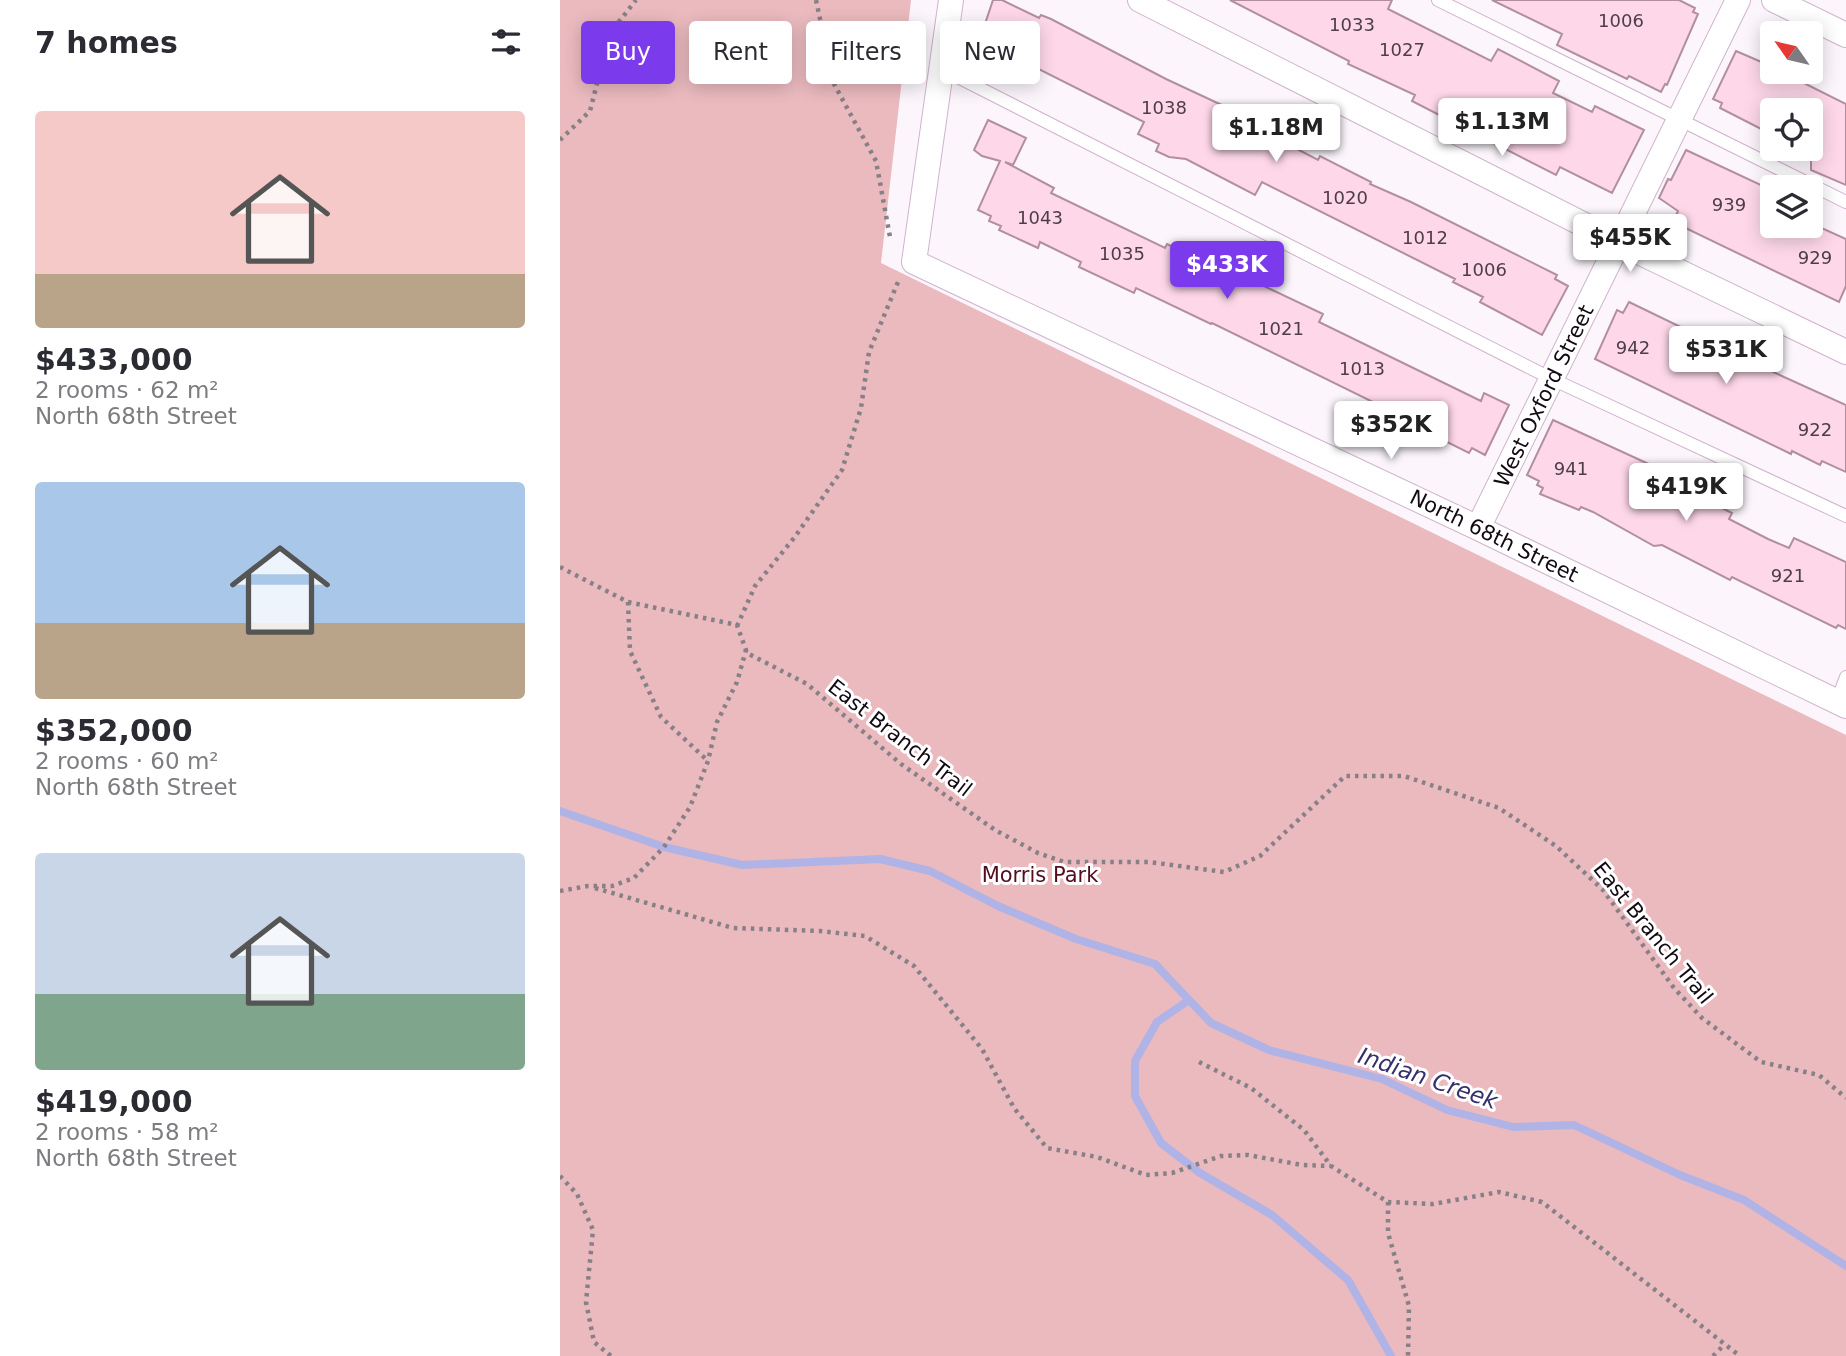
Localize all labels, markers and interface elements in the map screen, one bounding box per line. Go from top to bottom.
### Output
house number: 1006 [1598,10,1644,31]
house number: 1033 [1329,14,1375,35]
chip: Buy [581,21,675,84]
chip: Rent [689,21,792,84]
chip: Filters [806,21,926,84]
chip: New [940,21,1040,84]
north arrow [1760,21,1824,84]
map controls [1760,21,1823,238]
icon: filters [487,23,525,61]
text: 7 homes [35,25,178,60]
house number: 1027 [1379,39,1425,60]
house number: 1038 [1141,97,1187,118]
button: locate [1760,98,1823,161]
pin: $1.13M [1445,99,1559,158]
pin: $1.18M [1219,104,1333,164]
text: $1.13M [1454,108,1550,134]
text: $1.18M [1228,114,1324,140]
icon: home [217,156,343,282]
button: layers [1760,175,1823,238]
house number: 1020 [1322,187,1368,208]
house number: 939 [1712,194,1746,215]
house number: 1043 [1017,207,1063,228]
pin: $455K [1581,215,1679,274]
text: $455K [1589,224,1671,250]
house number: 1012 [1402,227,1448,248]
pin: $433K [1178,242,1276,301]
house number: 1035 [1099,243,1145,264]
house number: 929 [1798,247,1832,268]
text: $433K [1186,251,1268,277]
house number: 1006 [1461,259,1507,280]
street label: West Oxford Street [1489,301,1599,491]
house number: 1021 [1258,318,1304,339]
pin: $531K [1677,326,1775,386]
text: $531K [1685,336,1767,362]
house number: 942 [1616,337,1650,358]
text: $433,000 [35,342,193,377]
house number: 1013 [1339,358,1385,379]
text: 2 rooms · 62 m² [35,377,219,403]
pin: $352K [1342,402,1440,461]
text: North 68th Street [35,403,237,429]
text: $352K [1350,411,1432,437]
house number: 922 [1798,419,1832,440]
house number: 941 [1554,458,1588,479]
pin: $419K [1637,463,1735,523]
text: $419K [1645,473,1727,499]
street label: North 68th Street [1406,485,1582,587]
icon: home [217,527,343,653]
house number: 921 [1771,565,1805,586]
street label: East Branch Trail [823,674,977,802]
text: $352,000 [35,713,193,748]
text: 2 rooms · 60 m² [35,748,219,774]
text: North 68th Street [35,774,237,800]
street label: East Branch Trail [1588,857,1718,1009]
park label: Morris Park [982,863,1099,887]
icon: home [217,898,343,1024]
water label: Indian Creek [1355,1042,1503,1115]
text: $419,000 [35,1084,193,1119]
text: 2 rooms · 58 m² [35,1119,219,1145]
text: North 68th Street [35,1145,237,1171]

